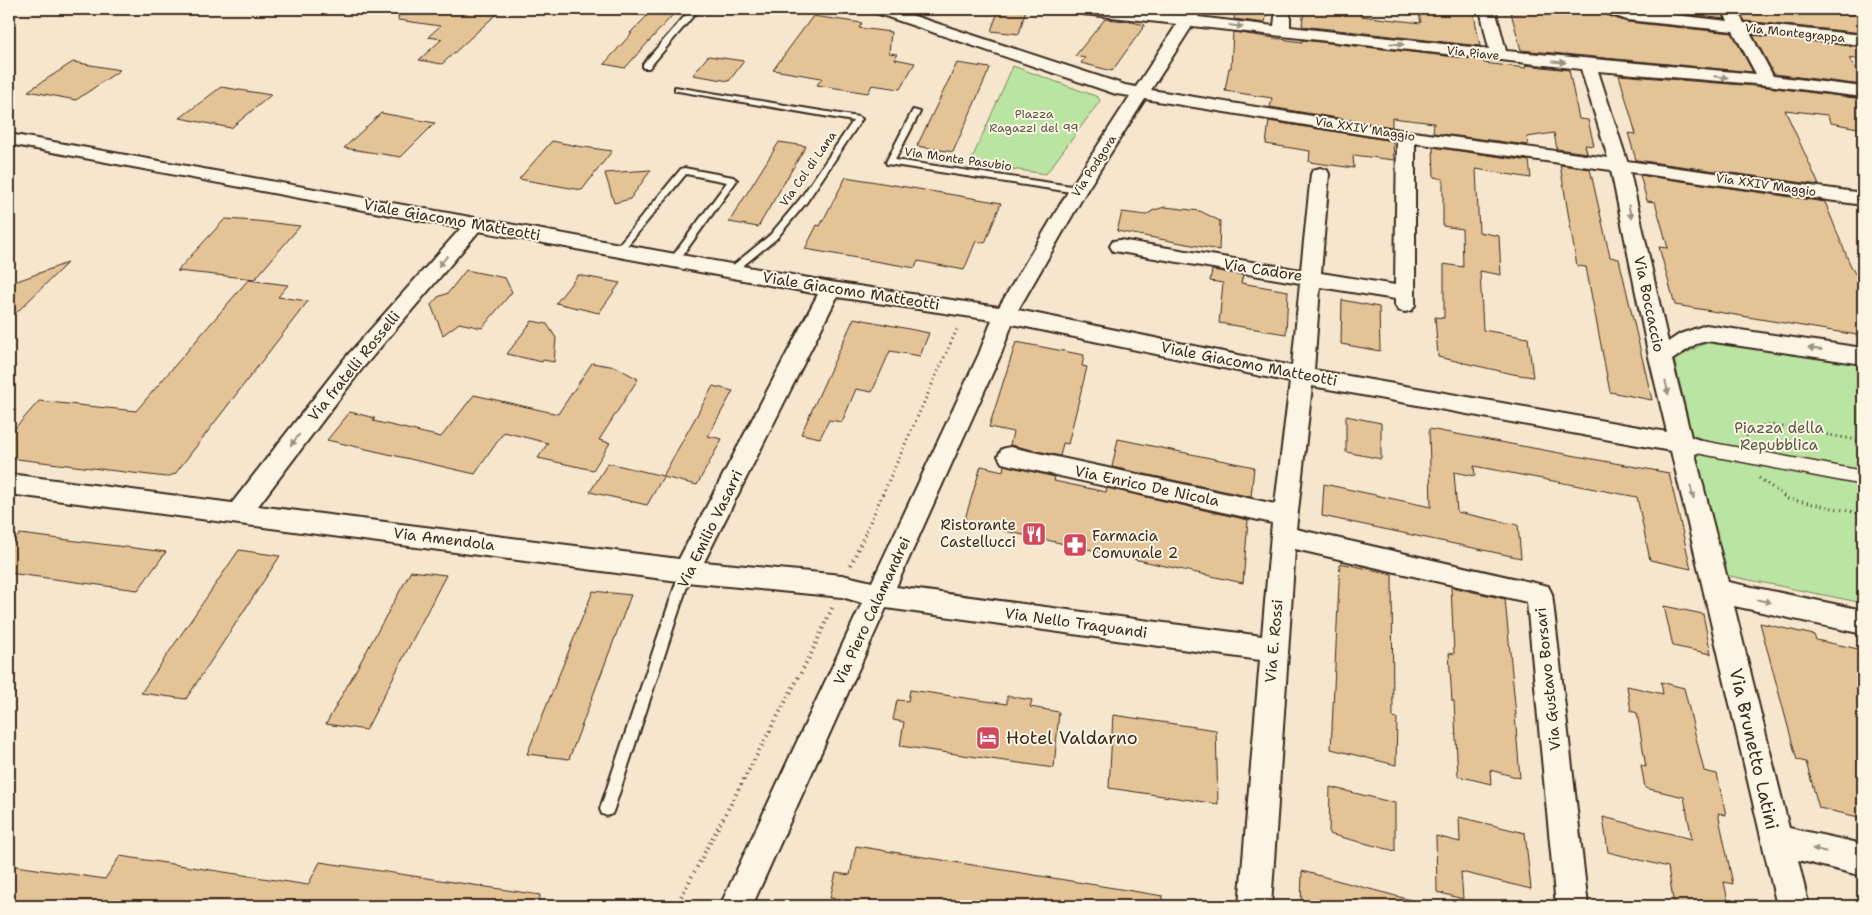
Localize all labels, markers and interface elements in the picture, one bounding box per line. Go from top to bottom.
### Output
street label: Via Montegrappa [1744,20,1846,46]
one-way arrow [1228,22,1244,30]
one-way arrow [1390,40,1406,48]
street label: Via Piave [1446,42,1500,64]
one-way arrow [1551,58,1567,66]
one-way arrow [1713,73,1729,81]
park label: Piazza Ragazzi del 99 [989,106,1079,136]
street label: Via XXIV Maggio [1314,113,1416,145]
street label: Via Col di Lana [776,128,840,210]
street label: Via Podgora [1068,131,1120,200]
street label: Via Monte Pasubio [903,144,1013,174]
street label: Via XXIV Maggio [1715,170,1817,200]
street label: Viale Giacomo Matteotti [362,195,542,245]
one-way arrow [1626,204,1634,220]
one-way arrow [437,254,449,266]
street label: Via Cadore [1222,254,1304,286]
street label: Via Boccaccio [1629,254,1669,354]
street label: Viale Giacomo Matteotti [761,267,941,315]
street label: Via fratelli Rosselli [303,307,405,425]
street label: Viale Giacomo Matteotti [1159,337,1339,391]
one-way arrow [1807,345,1823,353]
one-way arrow [1663,380,1671,395]
park label: Piazza della Repubblica [1734,418,1824,455]
one-way arrow [289,433,300,446]
street label: Via Enrico De Nicola [1073,461,1222,511]
street label: Via Emilio Vasarri [673,467,747,591]
one-way arrow [1688,484,1696,499]
place label: Ristorante Castellucci [940,515,1016,552]
restaurant icon: Ristorante Castellucci [1021,521,1047,547]
street label: Via Amendola [392,523,496,555]
place label: Farmacia Comunale 2 [1092,526,1178,563]
pharmacy icon: Farmacia Comunale 2 [1062,532,1088,558]
street label: Via Piero Calamandrei [829,534,915,688]
one-way arrow [1757,597,1772,605]
street label: Via E. Rossi [1260,598,1288,684]
street label: Via Nello Traquandi [1003,603,1149,643]
street label: Via Gustavo Borsari [1531,606,1565,752]
street label: Via Brunetto Latini [1724,666,1784,832]
hotel icon: Hotel Valdarno [975,725,1001,751]
place label: Hotel Valdarno [1006,726,1138,750]
one-way arrow [1812,846,1827,854]

